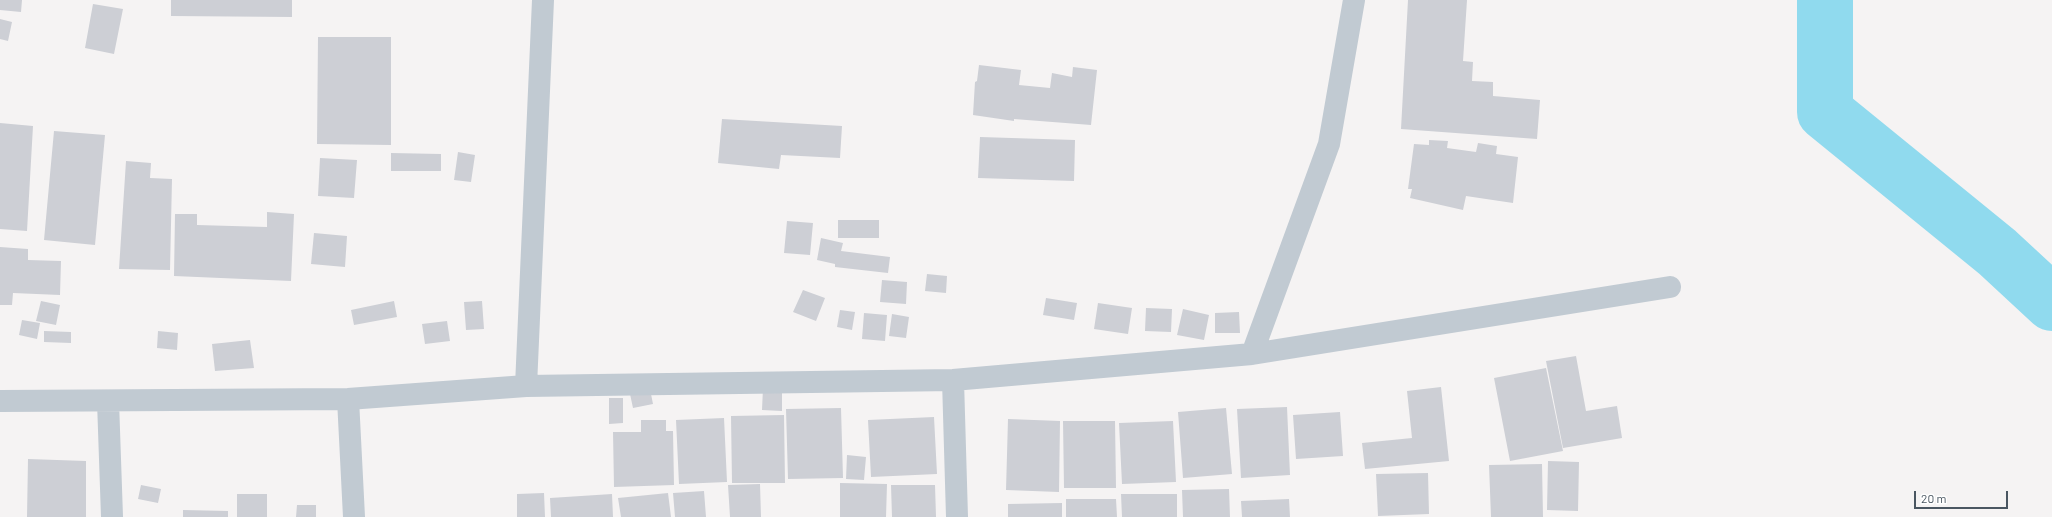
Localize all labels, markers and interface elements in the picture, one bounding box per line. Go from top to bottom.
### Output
scale bar [1916,483,2010,509]
text: 20 m [1921,491,1947,505]

